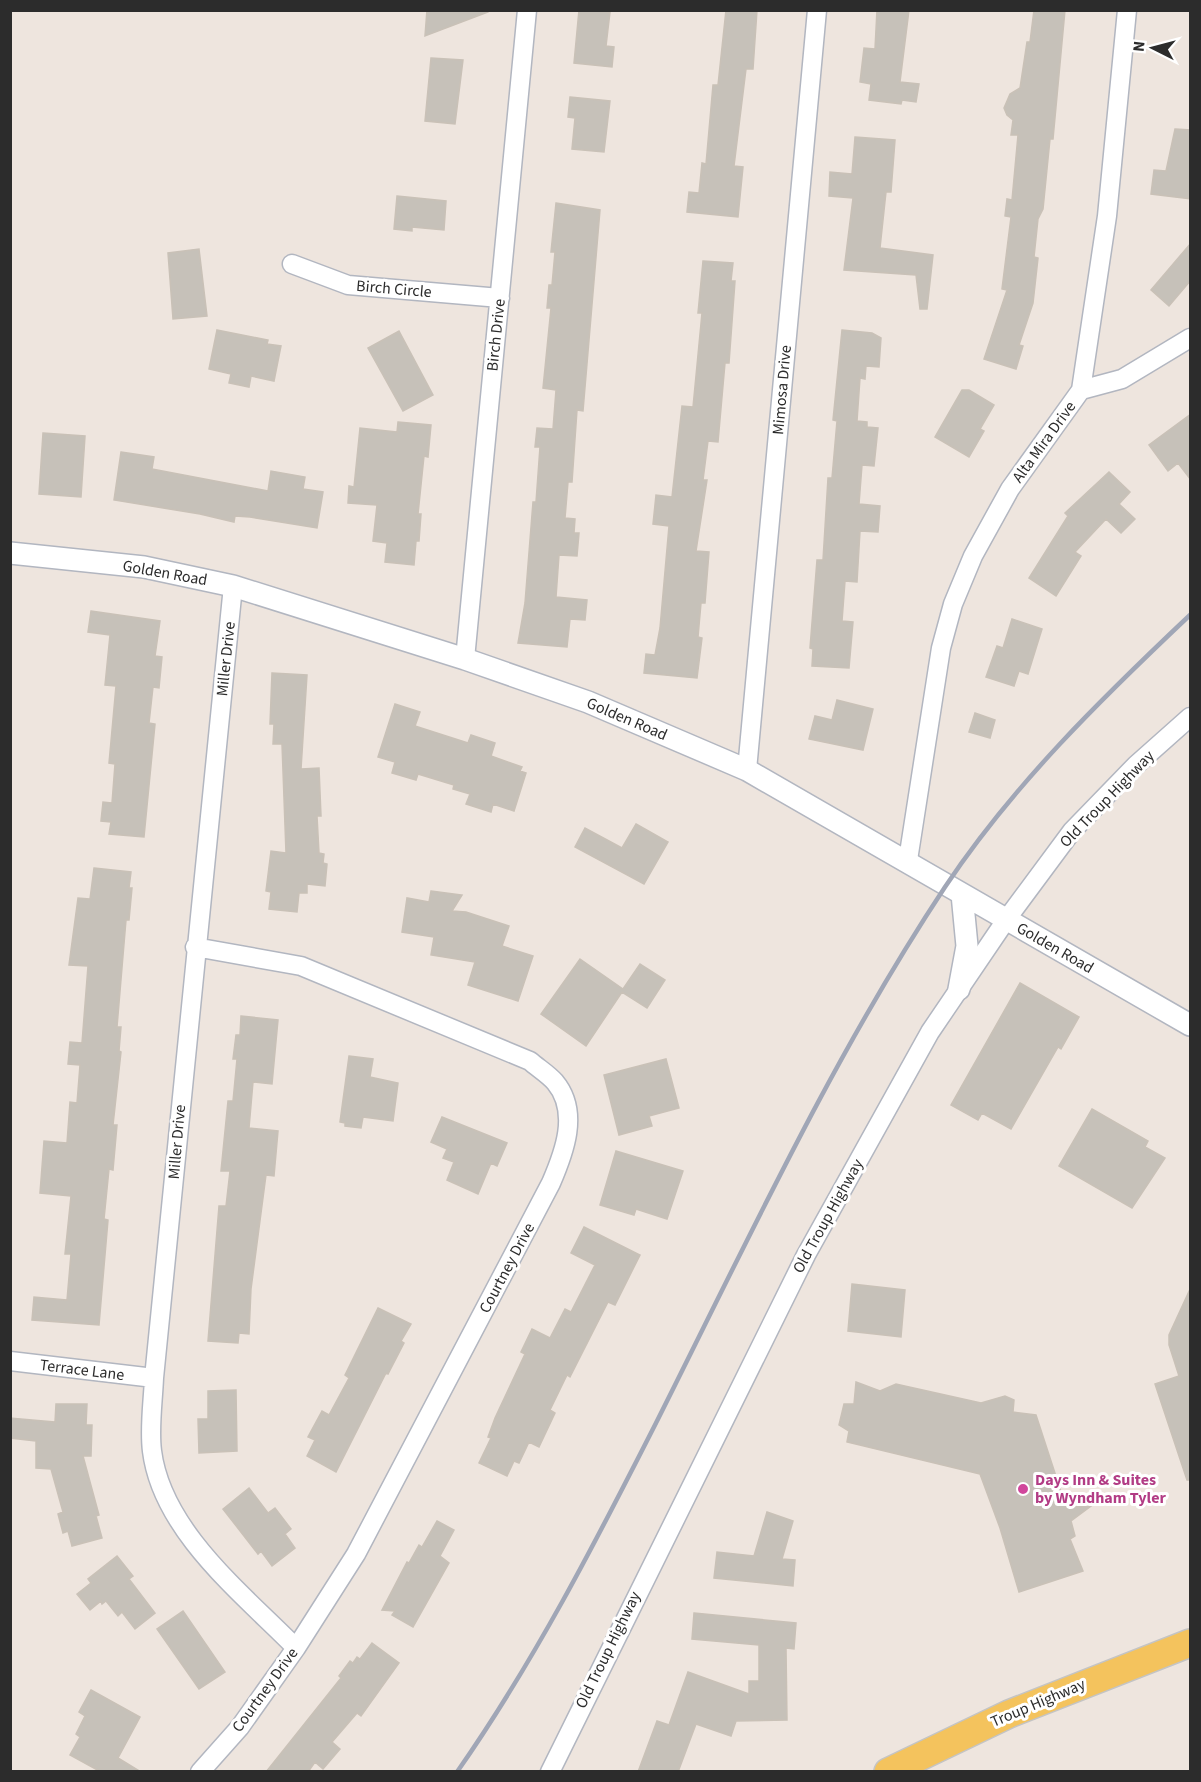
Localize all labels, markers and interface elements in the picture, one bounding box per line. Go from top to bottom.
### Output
north arrow [1123,18,1183,78]
text: N [1128,40,1151,53]
street label: Birch Circle [355,275,433,303]
street label: Birch Drive [481,298,511,372]
street label: Mimosa Drive [767,344,797,436]
street label: Alta Mira Drive [1007,397,1081,487]
street label: Golden Road [121,555,209,591]
street label: Miller Drive [211,620,241,697]
street label: Golden Road [583,692,671,746]
street label: Old Troup Highway [1055,745,1160,852]
street label: Golden Road [1012,917,1098,979]
street label: Miller Drive [163,1104,191,1180]
street label: Old Troup Highway [787,1154,869,1277]
street label: Courtney Drive [474,1219,540,1317]
street label: Terrace Lane [39,1354,126,1386]
place label: Days Inn & Suites by Wyndham Tyler [1035,1469,1166,1509]
marker: Days Inn & Suites by Wyndham Tyler [1016,1482,1030,1496]
street label: Old Troup Highway [570,1587,646,1712]
street label: Courtney Drive [227,1643,303,1737]
street label: Troup Highway [987,1673,1089,1733]

